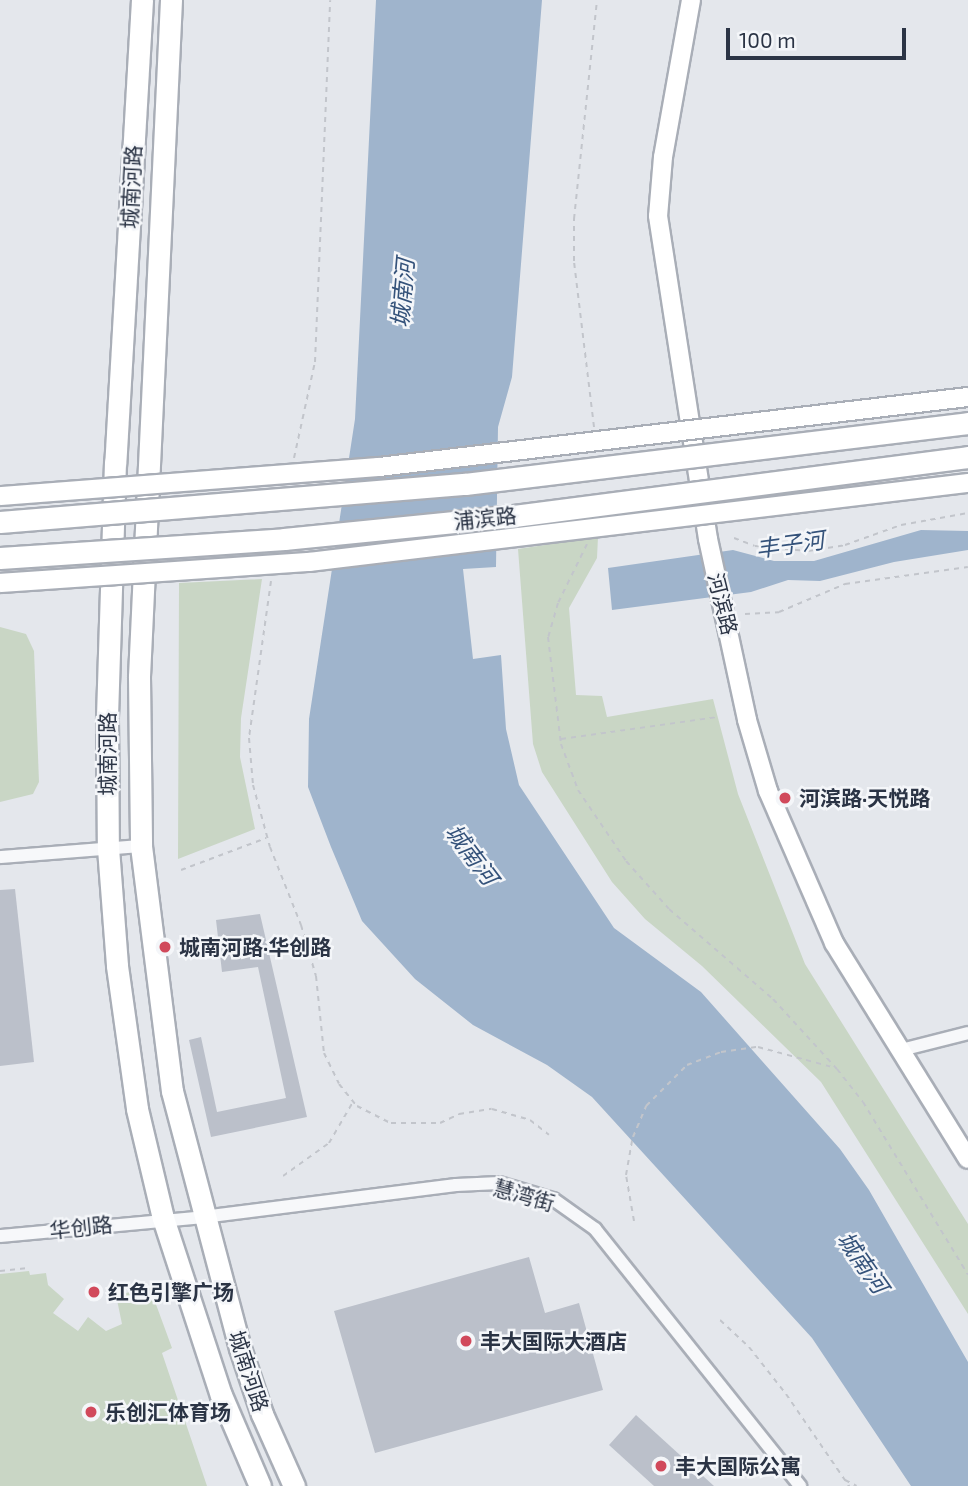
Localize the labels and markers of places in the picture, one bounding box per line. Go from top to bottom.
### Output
place label: 河滨路·天悦路 [799,785,930,811]
marker: 河滨路·天悦路 [777,790,793,806]
place label: 城南河路·华创路 [179,934,331,960]
marker: 城南河路·华创路 [157,939,173,955]
place label: 红色引擎广场 [108,1279,234,1305]
marker: 红色引擎广场 [86,1284,102,1300]
place label: 丰大国际大酒店 [480,1328,627,1354]
marker: 丰大国际大酒店 [458,1333,474,1349]
place label: 乐创汇体育场 [105,1399,231,1425]
marker: 乐创汇体育场 [83,1404,99,1420]
place label: 丰大国际公寓 [675,1453,801,1479]
marker: 丰大国际公寓 [653,1458,669,1474]

